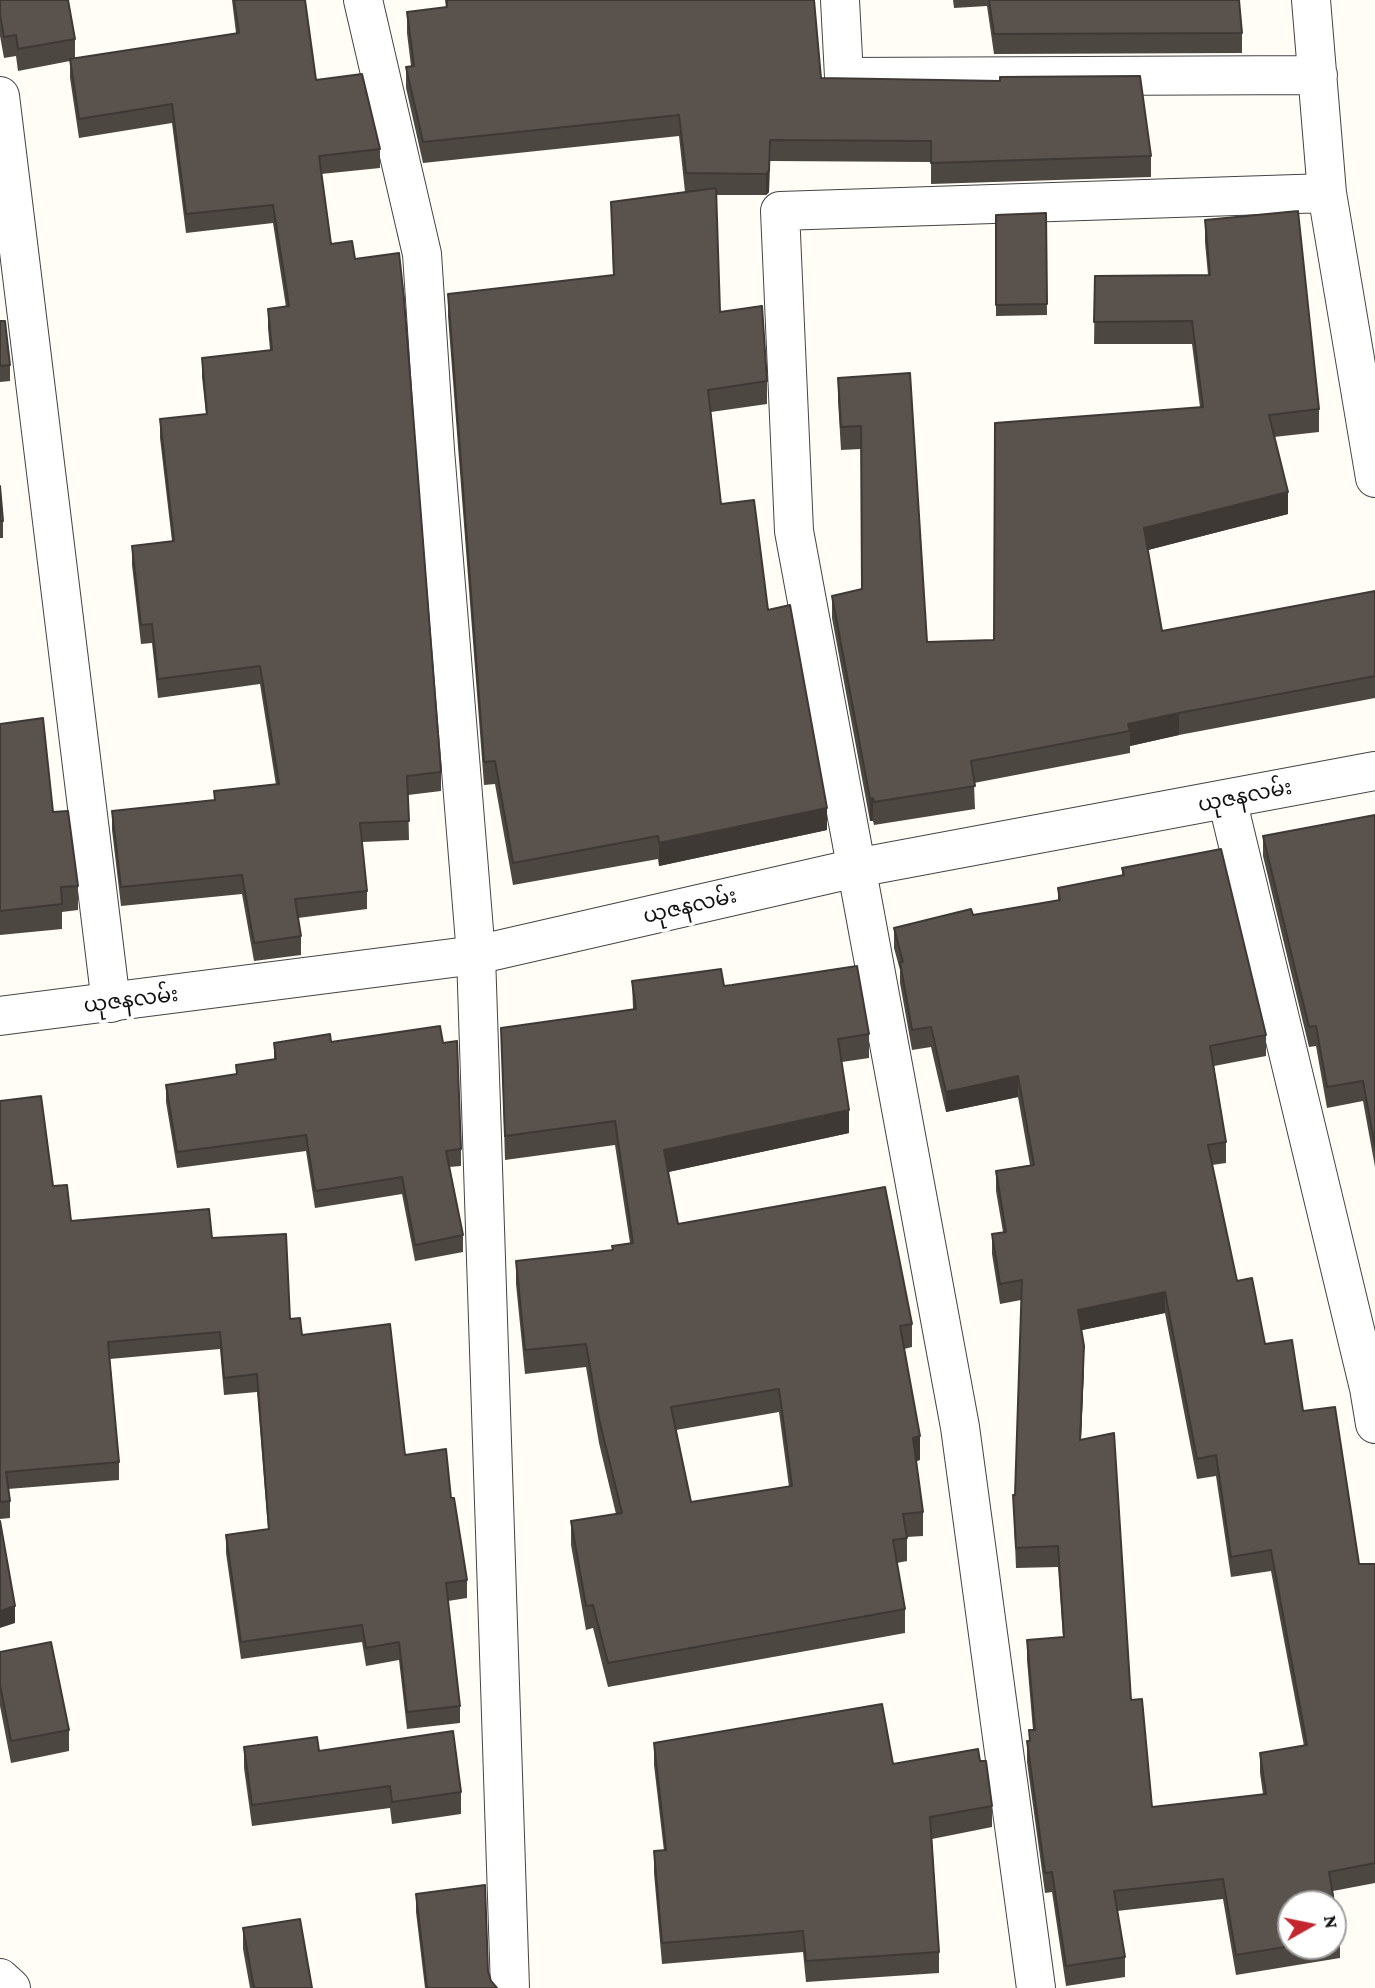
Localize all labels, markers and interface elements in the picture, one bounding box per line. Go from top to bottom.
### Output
street label: ယုဇနလမ်း [1196,775,1294,817]
street label: ယုဇနလမ်း [641,883,739,929]
street label: ယုဇနလမ်း [82,982,180,1018]
north arrow [1277,1890,1347,1960]
text: N [1320,1914,1343,1930]

